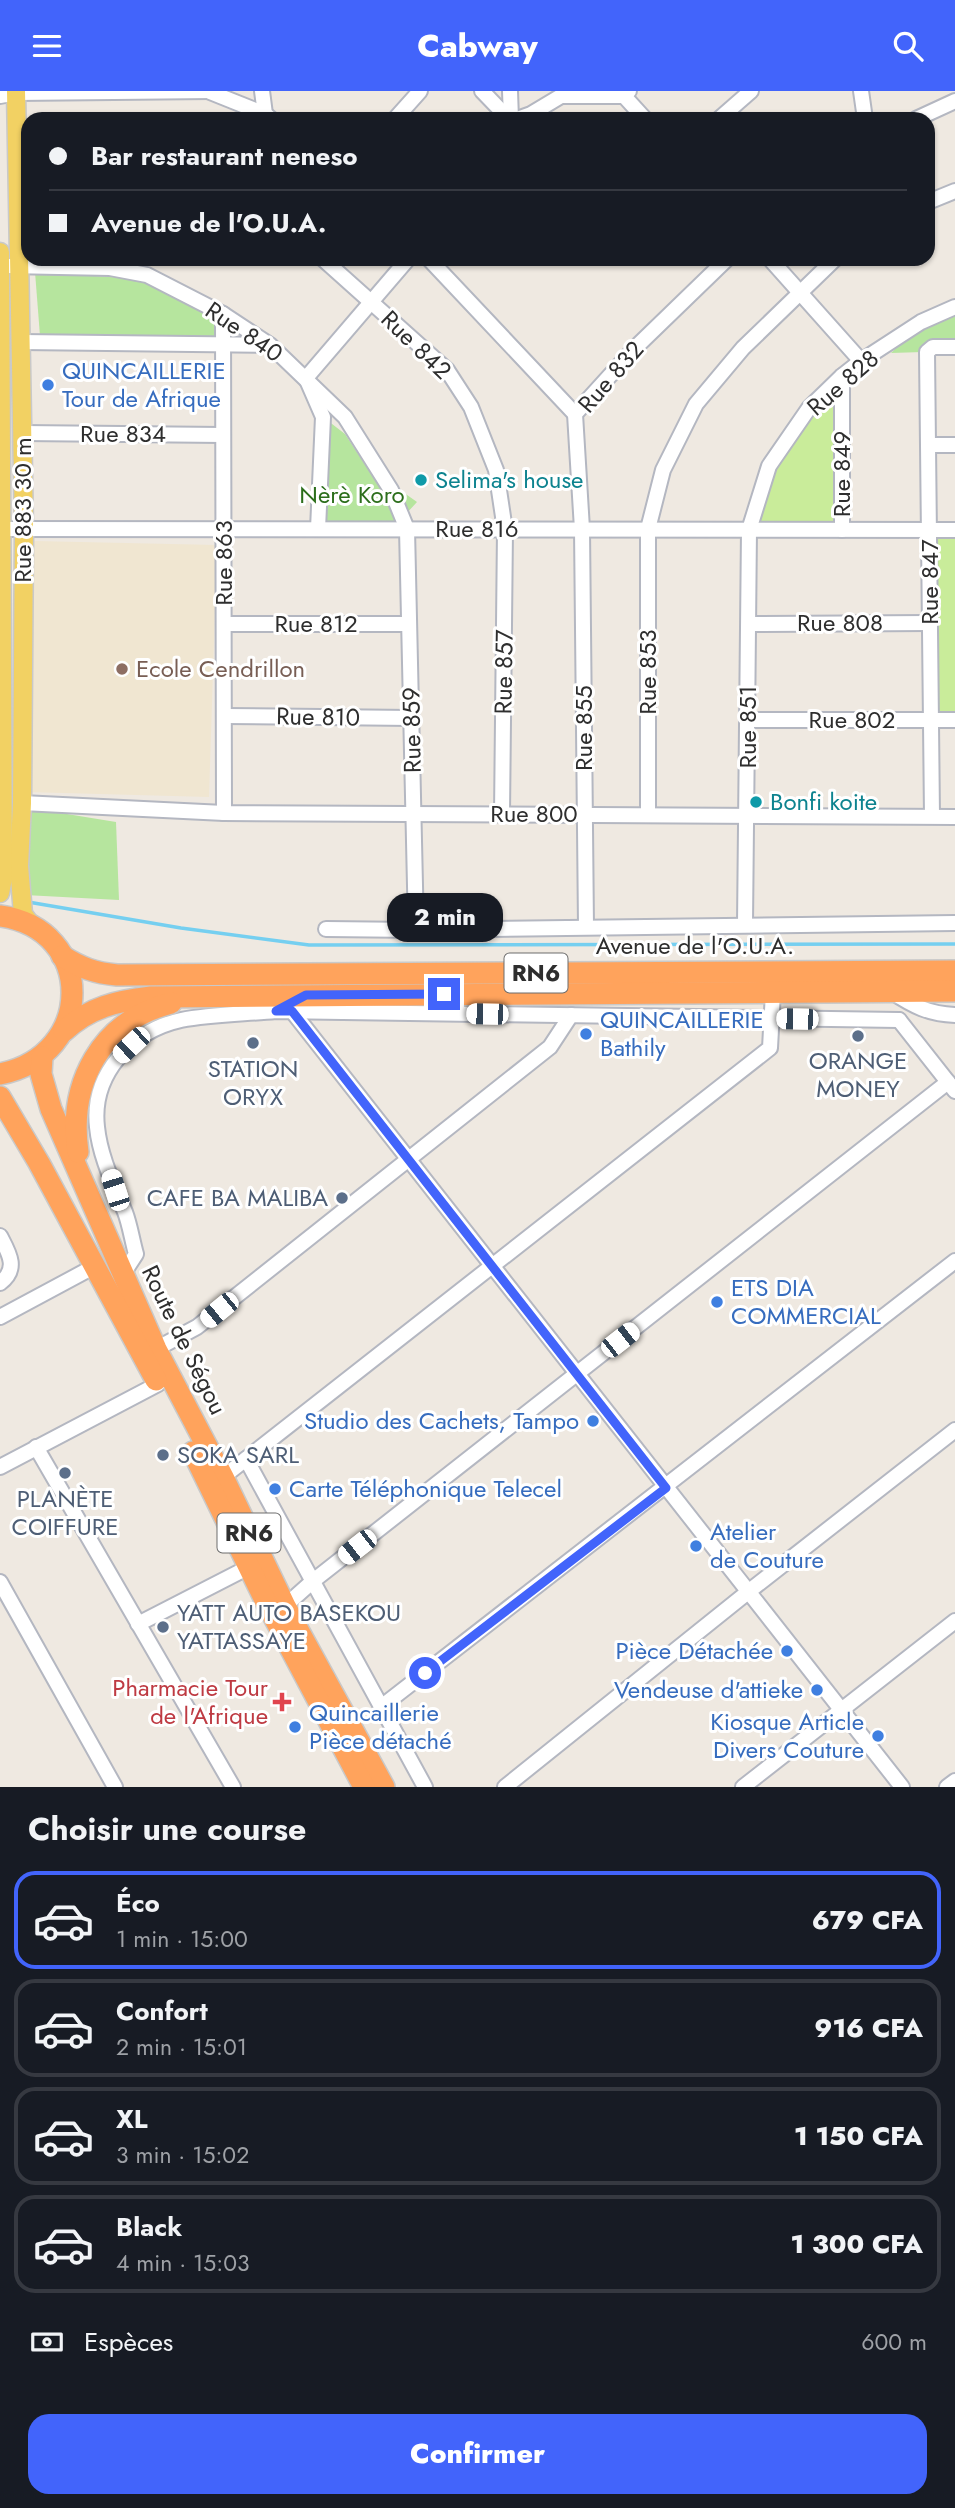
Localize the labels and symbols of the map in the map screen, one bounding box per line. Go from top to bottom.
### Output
street label: Rue 840 [198,293,290,370]
street label: Rue 842 [373,302,460,387]
street label: Rue 832 [569,333,652,420]
street label: Rue 828 [799,341,886,424]
place label: QUINCAILLERIE Tour de Afrique [62,353,226,416]
marker: QUINCAILLERIE Tour de Afrique [40,377,56,393]
street label: Rue 834 [80,416,166,451]
street label: Rue 849 [824,431,859,517]
street label: Rue 883 30 m [5,437,40,583]
place label: Selima's house [435,462,583,497]
marker: Selima's house [413,472,429,488]
park label: Nèrè Koro [299,477,405,512]
street label: Rue 816 [435,511,519,546]
street label: Rue 863 [206,520,241,606]
street label: Rue 847 [912,539,947,625]
street label: Rue 808 [797,605,883,640]
street label: Rue 812 [274,606,358,641]
street label: Rue 857 [485,629,522,715]
street label: Rue 853 [630,629,665,715]
place label: Ecole Cendrillon [136,651,305,686]
marker: Ecole Cendrillon [114,661,130,677]
street label: Rue 855 [566,685,601,771]
street label: Rue 851 [730,685,765,769]
street label: Rue 859 [393,687,430,773]
street label: Rue 810 [276,698,360,735]
street label: Rue 802 [809,702,895,737]
place label: Bonfi koite [770,784,877,819]
marker: Bonfi koite [748,794,764,810]
street label: Rue 800 [490,796,578,831]
callout: 2 min [386,893,502,941]
street label: Avenue de l'O.U.A. [596,928,794,963]
road number: RN6 [504,953,568,993]
route end [428,978,460,1010]
place label: QUINCAILLERIE Bathily [600,1002,764,1065]
car [466,1003,509,1025]
car [776,1008,819,1030]
car [109,1023,154,1067]
marker: QUINCAILLERIE Bathily [578,1026,594,1042]
marker: ORANGE MONEY [850,1028,866,1044]
marker: STATION ORYX [245,1035,261,1051]
place label: ORANGE MONEY [809,1043,907,1106]
place label: STATION ORYX [208,1051,298,1114]
car [99,1167,132,1213]
place label: CAFE BA MALIBA [147,1180,328,1215]
marker: CAFE BA MALIBA [334,1190,350,1206]
street label: Route de Ségou [133,1259,236,1421]
place label: ETS DIA COMMERCIAL [731,1270,881,1333]
car [197,1289,242,1331]
marker: ETS DIA COMMERCIAL [709,1294,725,1310]
car [597,1319,644,1361]
place label: Studio des Cachets, Tampo [304,1403,579,1438]
marker: Studio des Cachets, Tampo [585,1413,601,1429]
place label: SOKA SARL [177,1437,299,1472]
marker: SOKA SARL [155,1447,171,1463]
marker: PLANÈTE COIFFURE [57,1465,73,1481]
place label: Carte Téléphonique Telecel [289,1471,562,1506]
place label: PLANÈTE COIFFURE [12,1481,118,1544]
marker: Carte Téléphonique Telecel [267,1481,283,1497]
road number: RN6 [218,1513,280,1553]
place label: Atelier de Couture [710,1514,824,1577]
car [334,1526,381,1568]
marker: Atelier de Couture [688,1538,704,1554]
place label: YATT AUTO BASEKOU YATTASSAYE [177,1595,401,1658]
marker: YATT AUTO BASEKOU YATTASSAYE [155,1619,171,1635]
place label: Pièce Détachée [615,1633,773,1668]
marker: Pièce Détachée [779,1643,795,1659]
route start [409,1657,441,1689]
place label: Pharmacie Tour de l'Afrique [112,1670,269,1733]
place label: Vendeuse d'attieke [614,1672,803,1707]
marker: Vendeuse d'attieke [809,1682,825,1698]
marker: Pharmacie Tour de l'Afrique [274,1694,290,1710]
place label: Quincaillerie Pièce détaché [309,1695,452,1758]
place label: Kiosque Article Divers Couture [710,1704,864,1767]
marker: Quincaillerie Pièce détaché [287,1719,303,1735]
marker: Kiosque Article Divers Couture [870,1728,886,1744]

